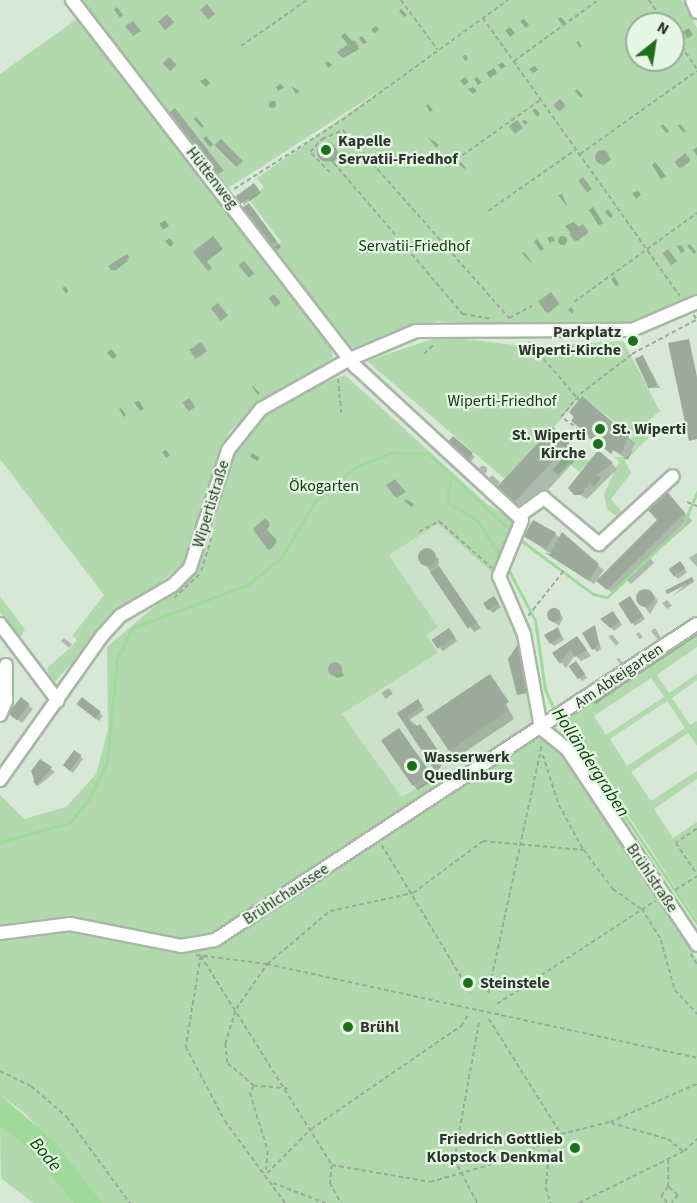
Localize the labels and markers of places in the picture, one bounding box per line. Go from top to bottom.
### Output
place label: Kapelle Servatii-Friedhof [338,131,458,169]
marker: Kapelle Servatii-Friedhof [319,143,333,157]
place label: Parkplatz Wiperti-Kirche [519,322,621,360]
marker: Parkplatz Wiperti-Kirche [626,334,640,348]
place label: St. Wiperti [612,419,686,439]
marker: St. Wiperti [593,422,607,436]
place label: St. Wiperti Kirche [512,425,586,463]
marker: St. Wiperti Kirche [591,437,605,451]
place label: Wasserwerk Quedlinburg [424,747,513,785]
marker: Wasserwerk Quedlinburg [405,759,419,773]
place label: Steinstele [480,973,550,993]
marker: Steinstele [461,976,475,990]
place label: Brühl [360,1017,399,1037]
marker: Brühl [341,1020,355,1034]
place label: Friedrich Gottlieb Klopstock Denkmal [427,1129,563,1167]
marker: Friedrich Gottlieb Klopstock Denkmal [568,1141,582,1155]

